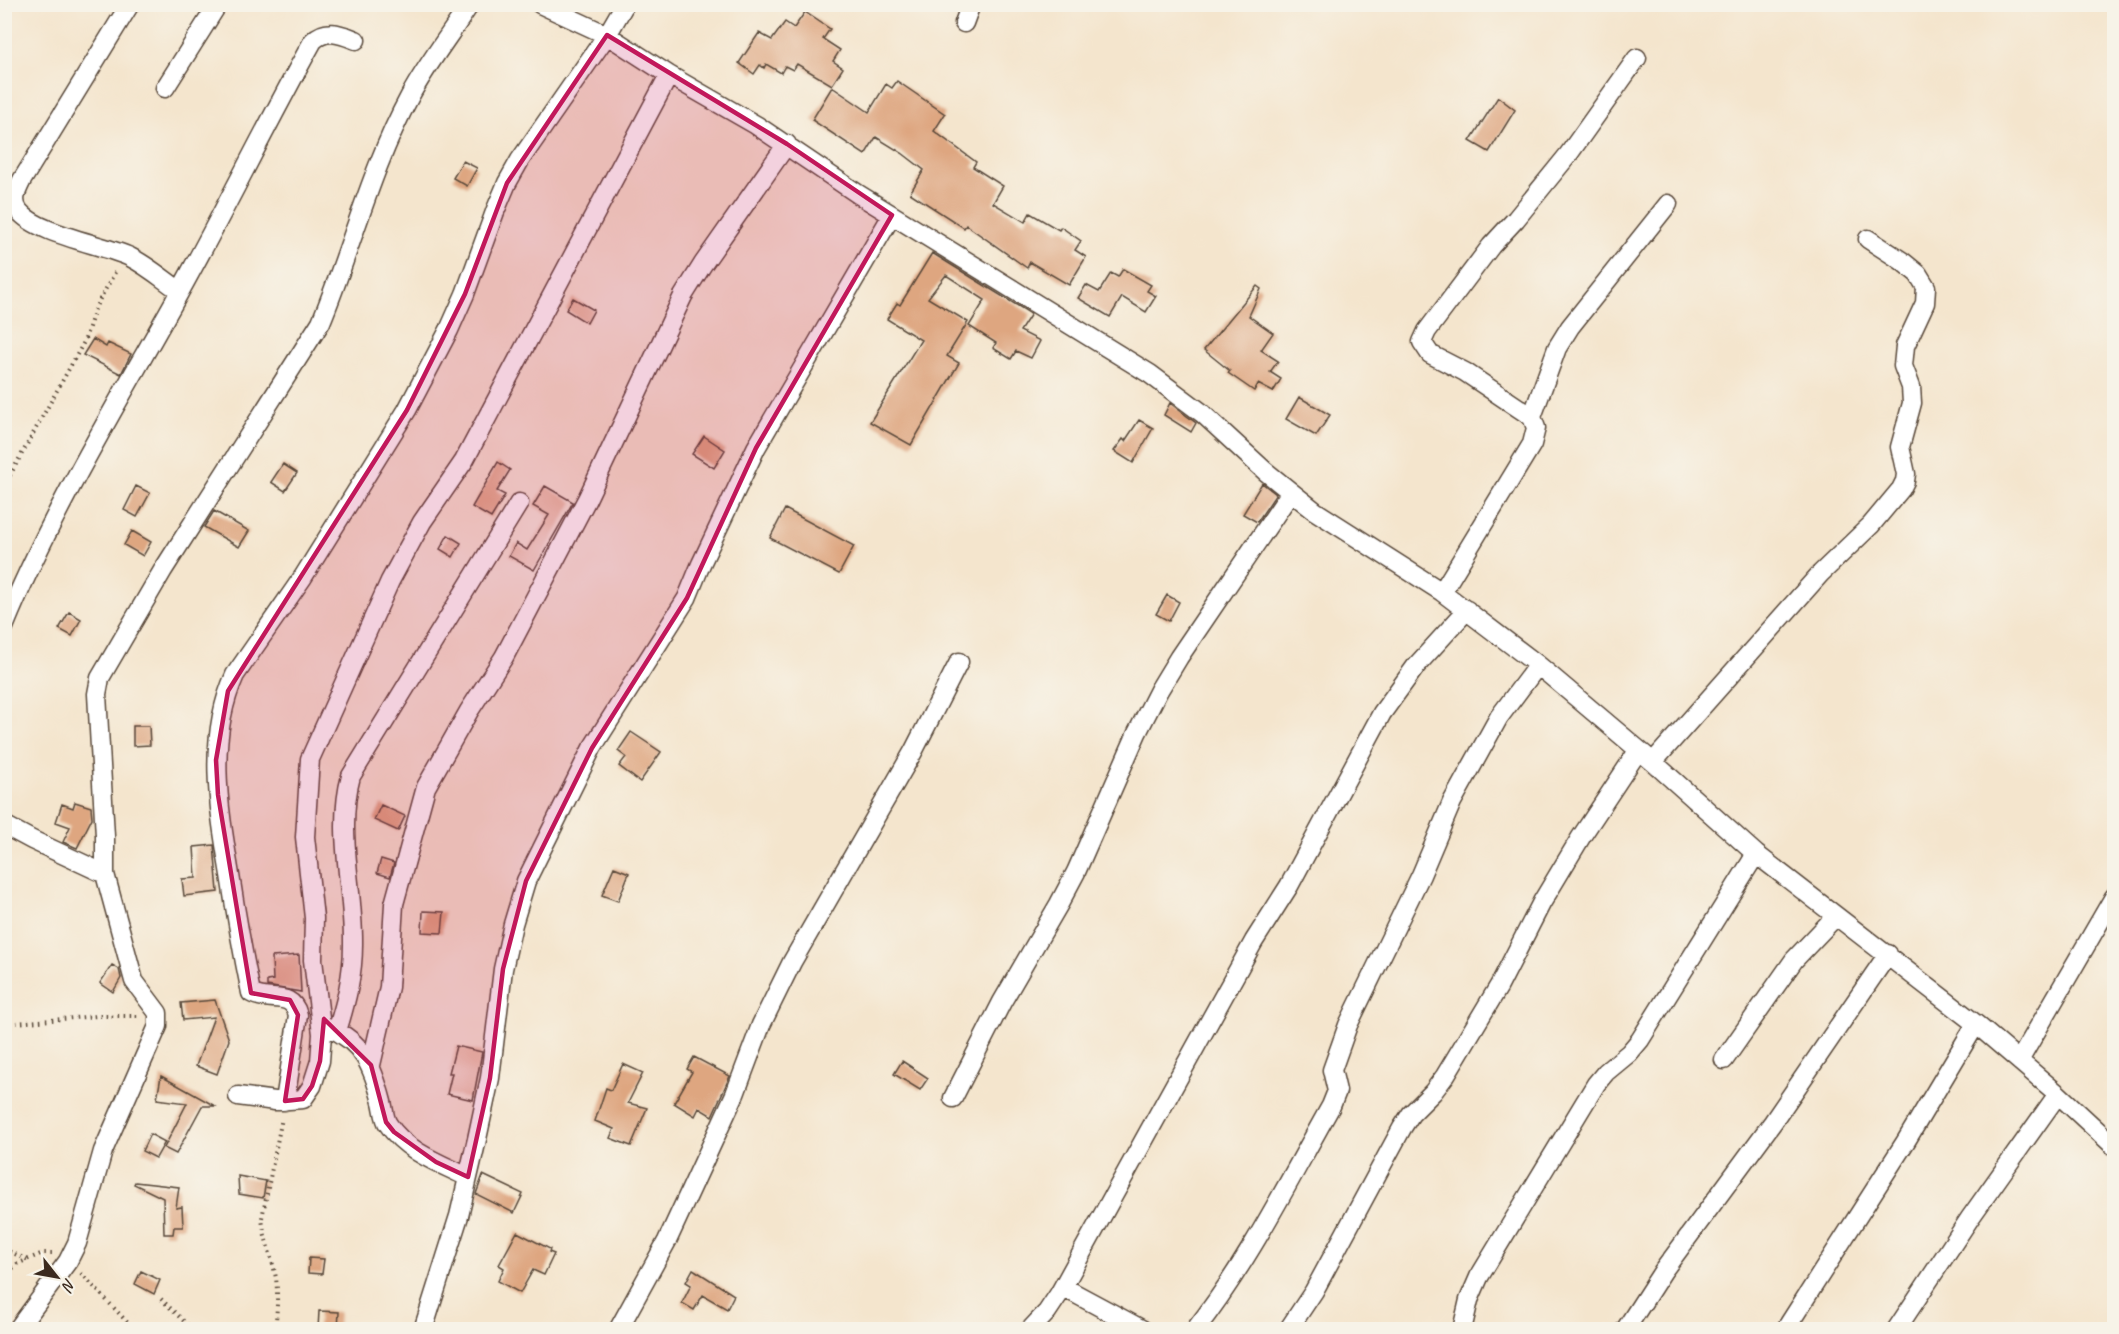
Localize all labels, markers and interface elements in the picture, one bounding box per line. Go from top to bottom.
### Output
north arrow [27,1247,87,1307]
text: N [56,1275,80,1296]

